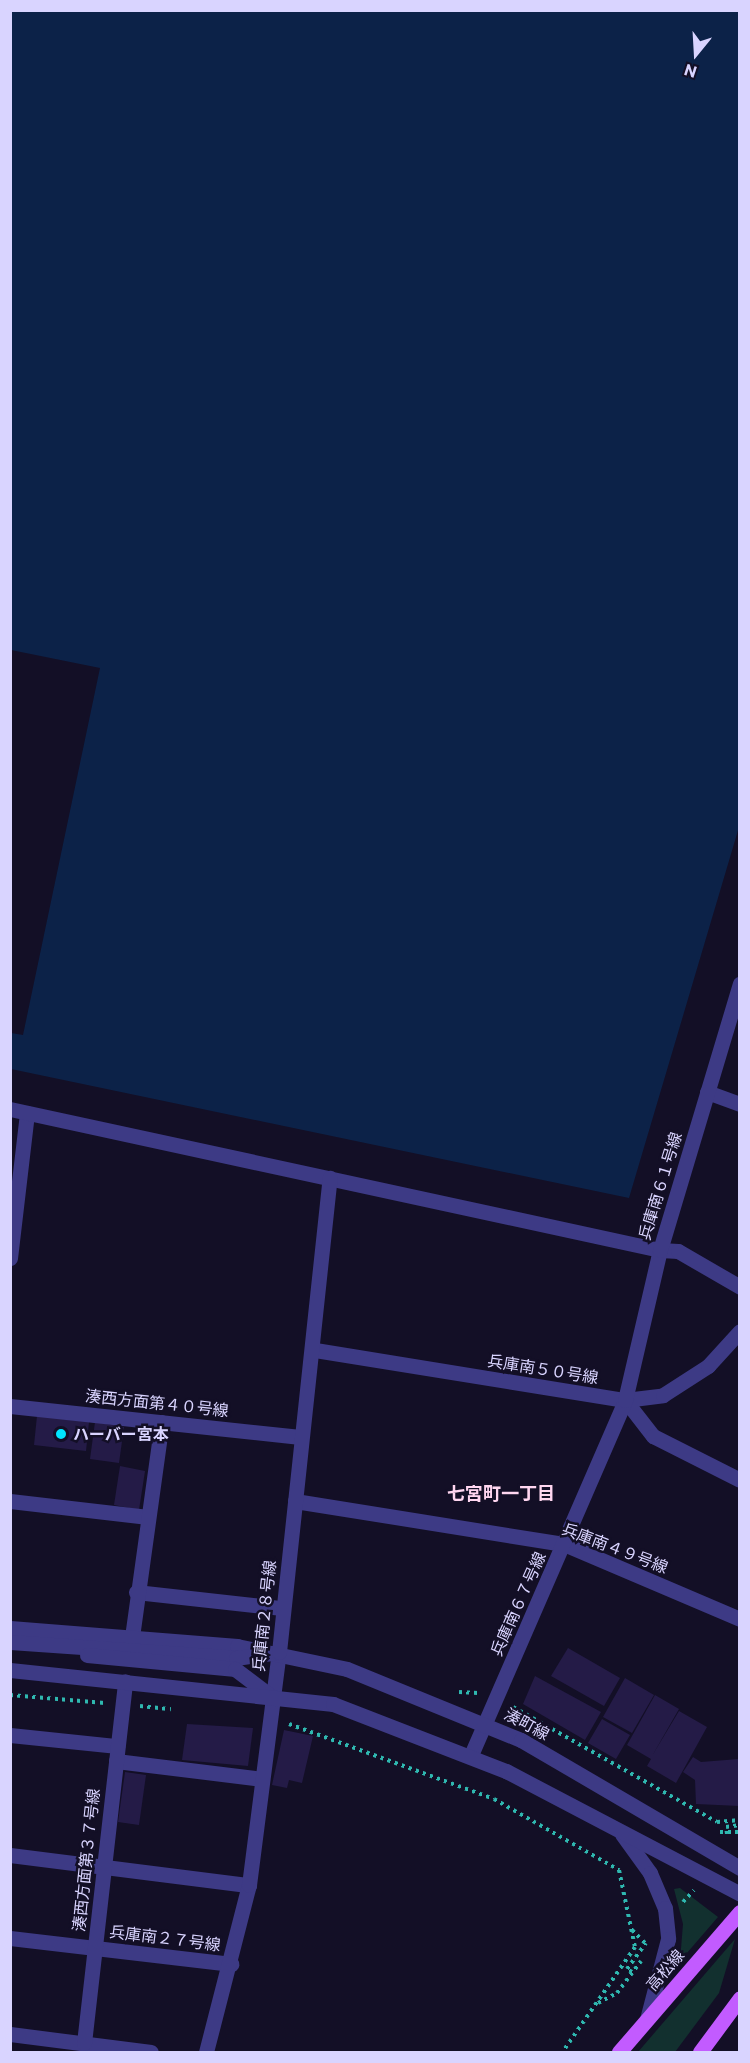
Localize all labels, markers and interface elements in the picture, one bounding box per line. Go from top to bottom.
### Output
north arrow [666,24,726,84]
text: N [682,61,699,82]
street label: 兵庫南６１号線 [634,1130,686,1242]
street label: 兵庫南５０号線 [486,1351,600,1387]
street label: 湊西方面第４０号線 [84,1386,230,1420]
place label: ハーバー宮本 [73,1424,169,1444]
marker: ハーバー宮本 [54,1427,68,1441]
district label: 七宮町一丁目 [447,1482,555,1504]
street label: 兵庫南４９号線 [559,1519,671,1577]
street label: 兵庫南６７号線 [486,1549,550,1659]
street label: 兵庫南２８号線 [249,1559,279,1673]
street label: 湊町線 [501,1704,553,1744]
street label: 湊西方面第３７号線 [69,1787,103,1933]
street label: 兵庫南２７号線 [108,1922,222,1954]
street label: 高松線 [642,1946,688,1994]

